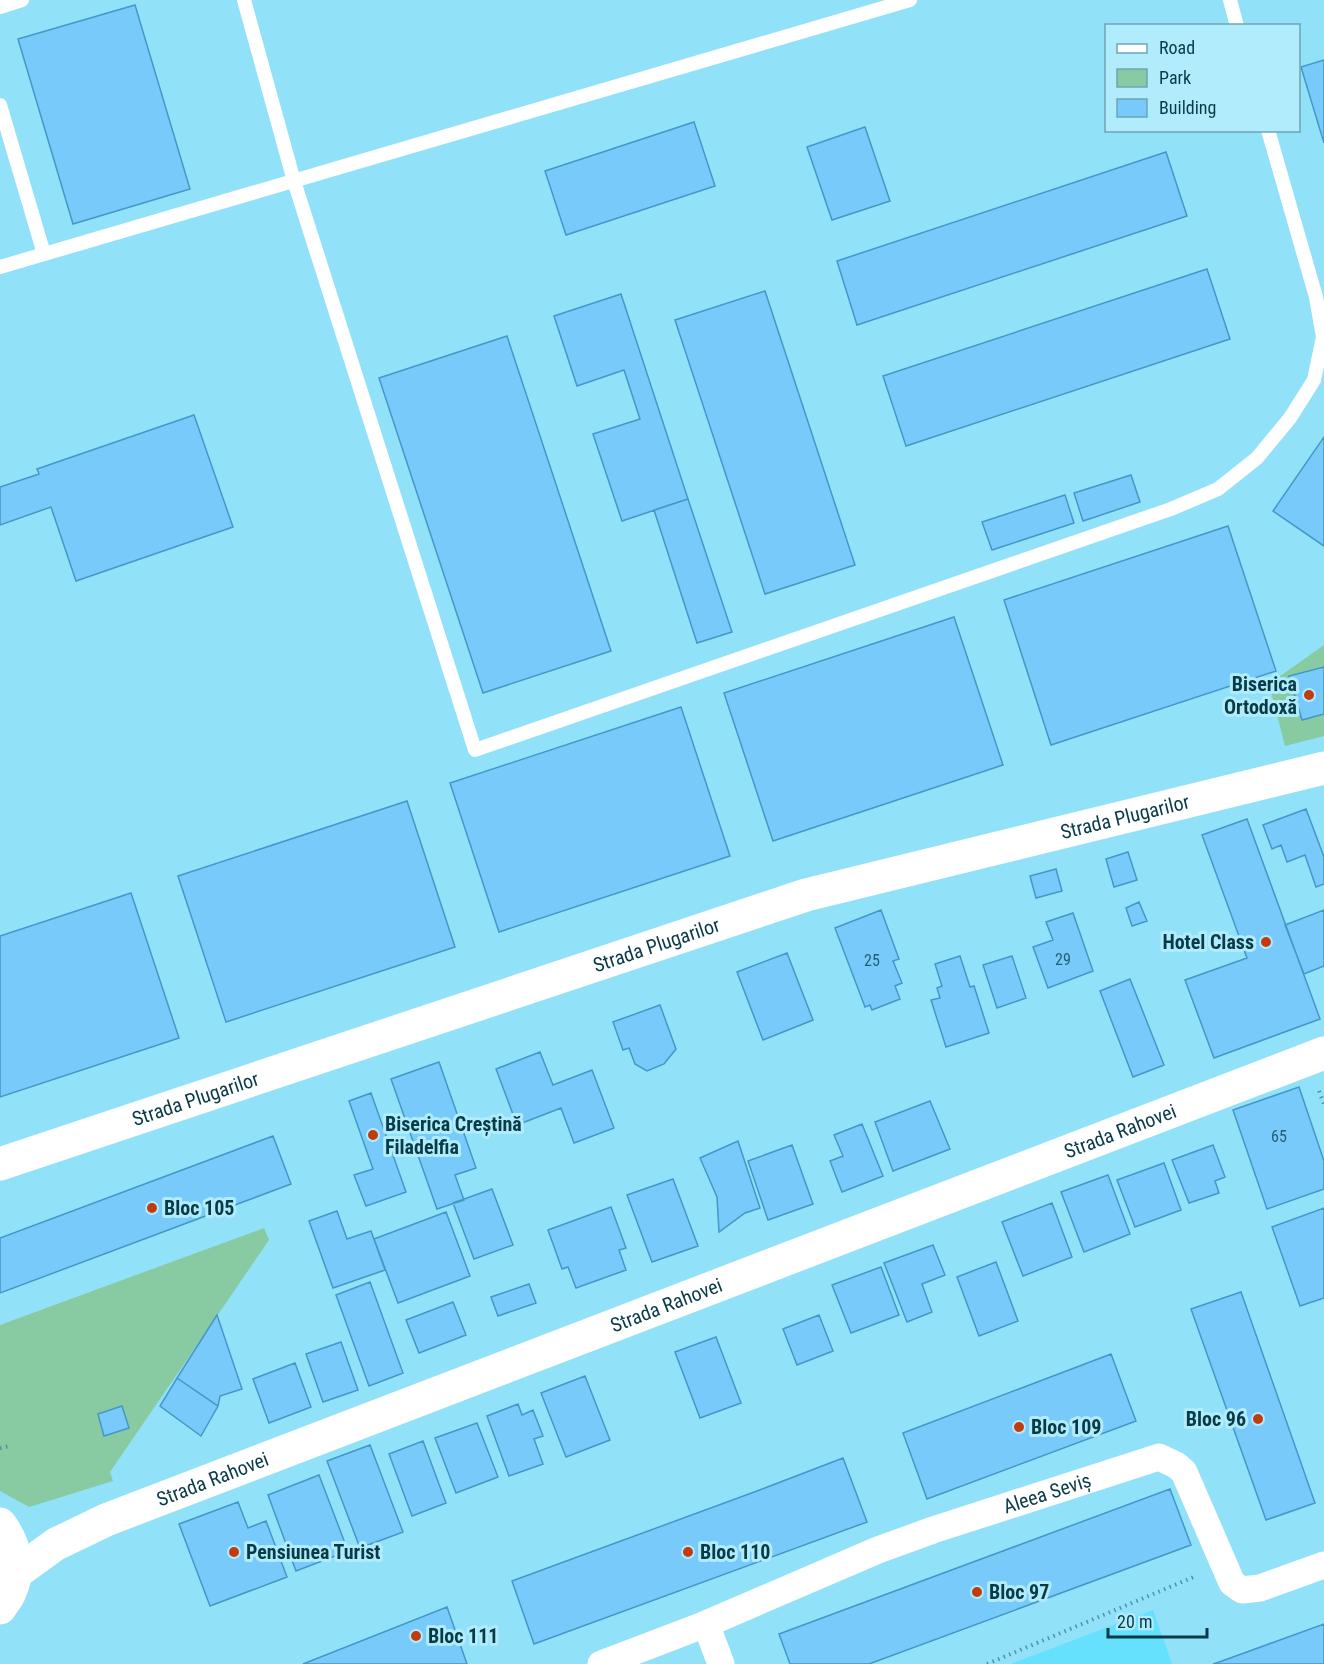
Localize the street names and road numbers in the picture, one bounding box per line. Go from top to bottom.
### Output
street label: Strada Plugarilor [1058,789,1192,844]
street label: Strada Plugarilor [590,913,723,977]
street label: Strada Plugarilor [129,1067,262,1131]
street label: Strada Rahovei [1061,1099,1179,1163]
street label: Strada Rahovei [607,1273,726,1337]
street label: Strada Rahovei [153,1447,272,1511]
street label: Aleea Seviș [1000,1468,1094,1519]

